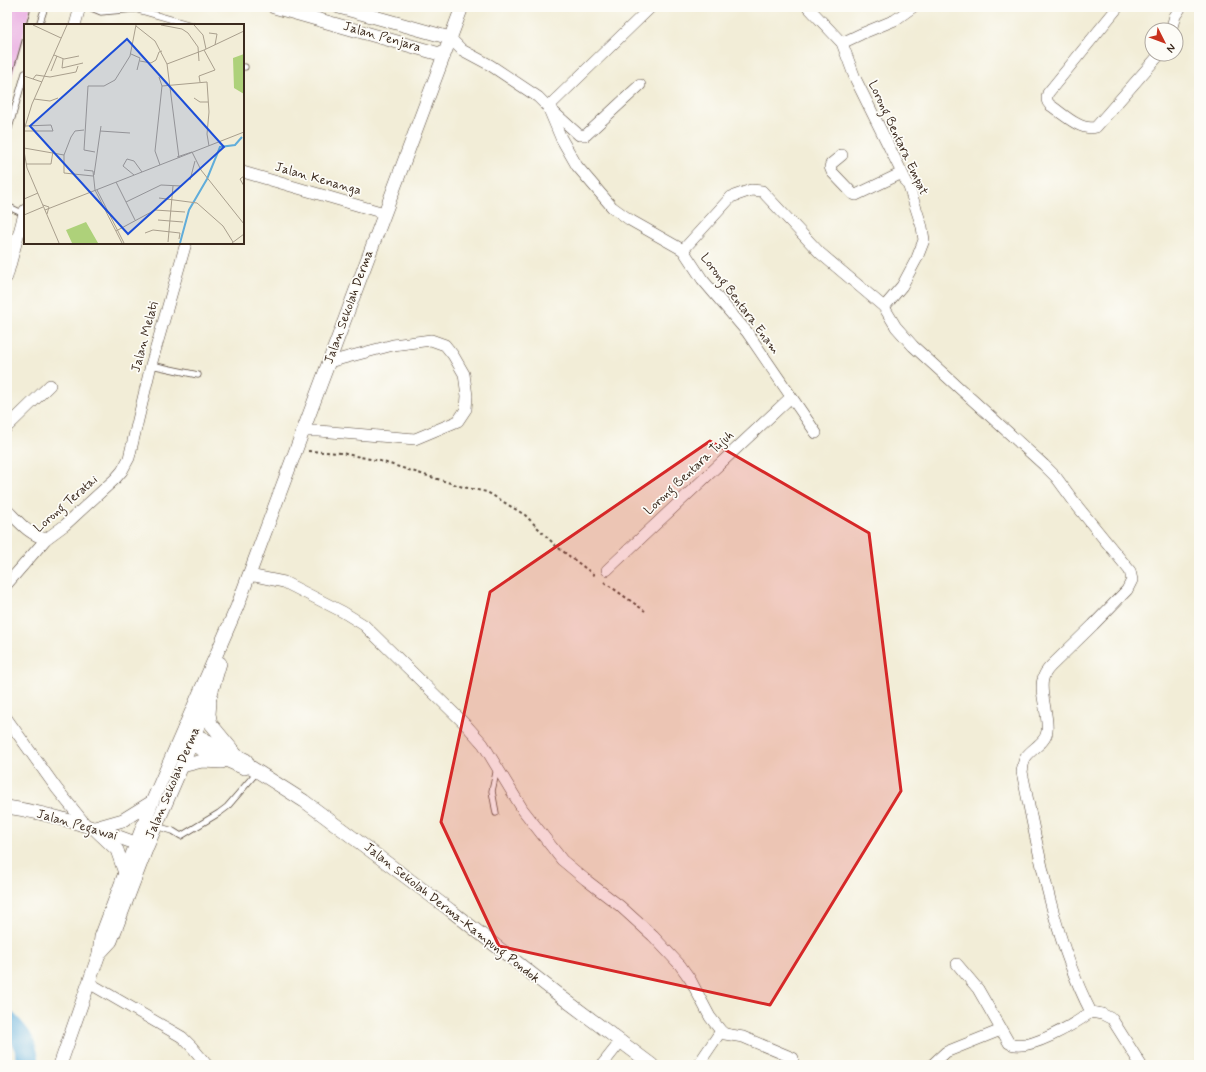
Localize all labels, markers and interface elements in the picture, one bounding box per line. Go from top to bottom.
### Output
street label: Jalan Penjara [341,18,423,56]
north arrow [1144,22,1184,62]
inset map [24,24,244,244]
text: N [1163,41,1178,55]
street label: Lorong Bentara Empat [862,78,932,199]
street label: Jalan Kenanga [273,159,363,199]
street label: Jalan Sekolah Derma [321,247,378,366]
street label: Lorong Bentara Enam [695,250,784,359]
street label: Jalan Melati [127,300,163,374]
street label: Lorong Bentara Tujuh [641,427,739,520]
street label: Lorong Teratai [30,472,103,538]
street label: Jalan Sekolah Derma [142,724,204,841]
street label: Jalan Pegawai [34,805,119,847]
street label: Jalan Sekolah Derma-Kampung Pondok [359,839,544,989]

